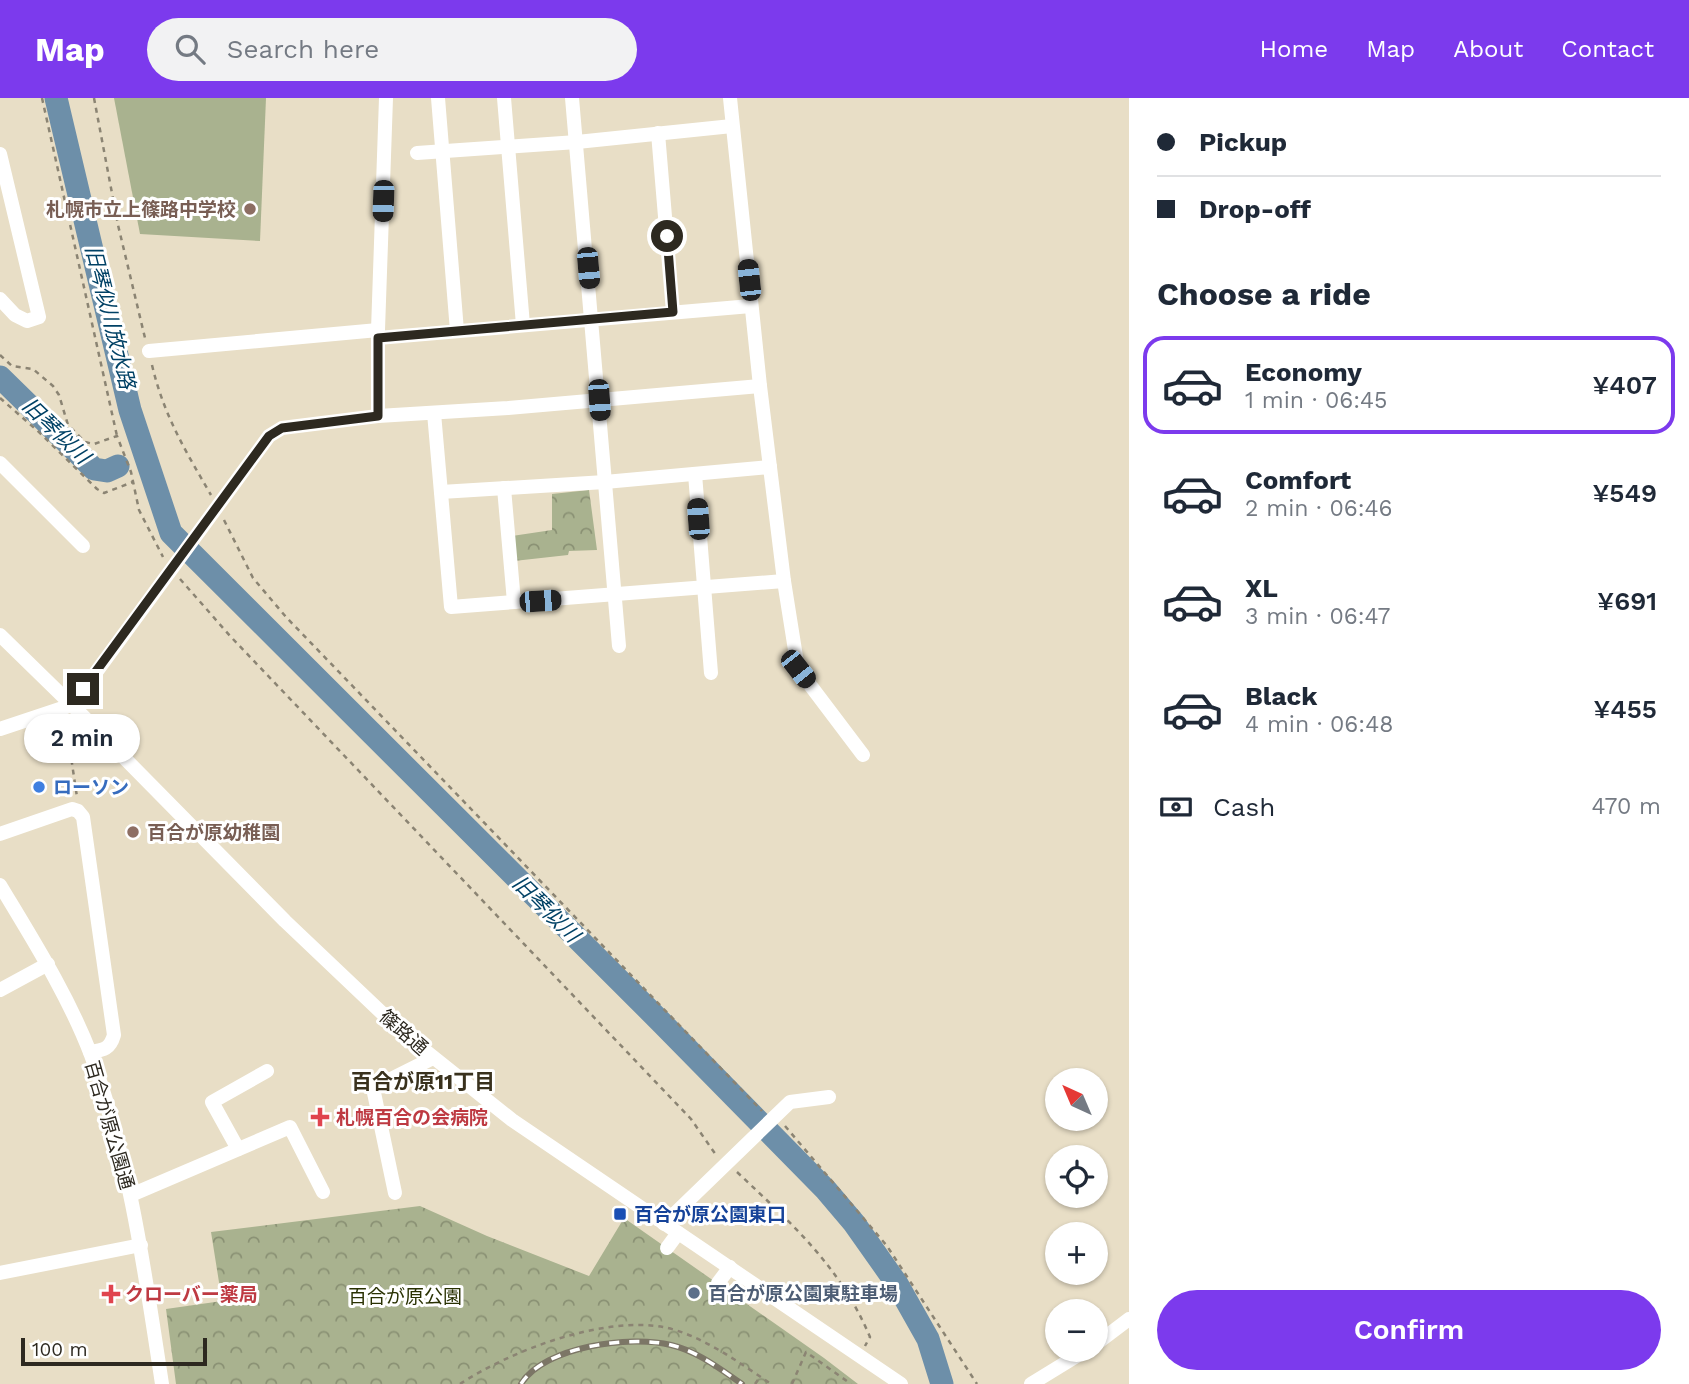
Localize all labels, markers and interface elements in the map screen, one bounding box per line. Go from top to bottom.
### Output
search box [147,18,637,81]
text: Map [35,30,105,69]
icon: search [171,30,209,68]
text: Search here [227,34,379,64]
text: Home [1260,35,1328,63]
text: Map [1366,35,1415,63]
text: About [1453,35,1523,63]
text: Contact [1561,35,1654,63]
text: Pickup [1199,127,1287,157]
car [372,180,395,222]
text: Drop-off [1199,194,1311,224]
place label: 札幌市立上篠路中学校 [46,198,236,221]
marker: 札幌市立上篠路中学校 [242,201,258,217]
route start [651,220,683,252]
water label: 旧琴似川放水路 [81,243,141,393]
car [576,246,601,290]
car [737,258,762,302]
text: Choose a ride [1157,275,1371,313]
icon: car [1161,354,1224,417]
text: Economy [1245,357,1362,387]
text: ¥407 [1592,370,1657,400]
car [588,378,611,422]
text: 1 min · 06:45 [1245,387,1388,414]
water label: 旧琴似川 [17,392,97,470]
icon: car [1161,462,1224,525]
text: Comfort [1245,465,1351,495]
text: ¥549 [1592,478,1657,508]
text: 2 min · 06:46 [1245,495,1393,522]
car [687,497,710,541]
icon: car [1161,570,1224,633]
text: XL [1245,573,1278,603]
text: ¥691 [1597,586,1657,616]
car [519,589,562,613]
text: 3 min · 06:47 [1245,603,1390,630]
car [777,646,820,692]
route end [67,673,99,705]
icon: car [1161,678,1224,741]
text: Black [1245,681,1317,711]
text: ¥455 [1593,694,1657,724]
text: 4 min · 06:48 [1245,711,1393,738]
callout: 2 min [25,714,141,762]
text: 2 min [50,725,114,752]
place label: ローソン [53,776,129,799]
marker: ローソン [31,779,47,795]
icon: cash [1157,788,1195,826]
text: Cash [1213,792,1275,822]
text: 470 m [1592,793,1661,820]
place label: 百合が原幼稚園 [147,821,280,844]
marker: 百合が原幼稚園 [125,824,141,840]
water label: 旧琴似川 [508,870,586,949]
street label: 篠路通 [375,1005,433,1060]
street label: 百合が原公園通 [80,1058,139,1192]
north arrow [1045,1068,1108,1130]
map controls [1045,1068,1108,1362]
district label: 百合が原11丁目 [351,1069,495,1094]
place label: 札幌百合の会病院 [336,1106,488,1129]
marker: 札幌百合の会病院 [310,1107,330,1127]
button: locate [1045,1145,1108,1208]
place label: 百合が原公園東口 [634,1203,786,1226]
marker: 百合が原公園東口 [612,1206,628,1222]
button: + [1045,1222,1108,1285]
place label: 百合が原公園東駐車場 [708,1282,898,1305]
place label: クローバー薬局 [125,1283,258,1306]
park label: 百合が原公園 [348,1285,462,1308]
marker: 百合が原公園東駐車場 [686,1285,702,1301]
marker: クローバー薬局 [103,1286,119,1302]
button: Confirm [1157,1290,1661,1370]
button: − [1045,1299,1108,1362]
scale bar [21,1335,206,1367]
text: 100 m [32,1338,88,1361]

